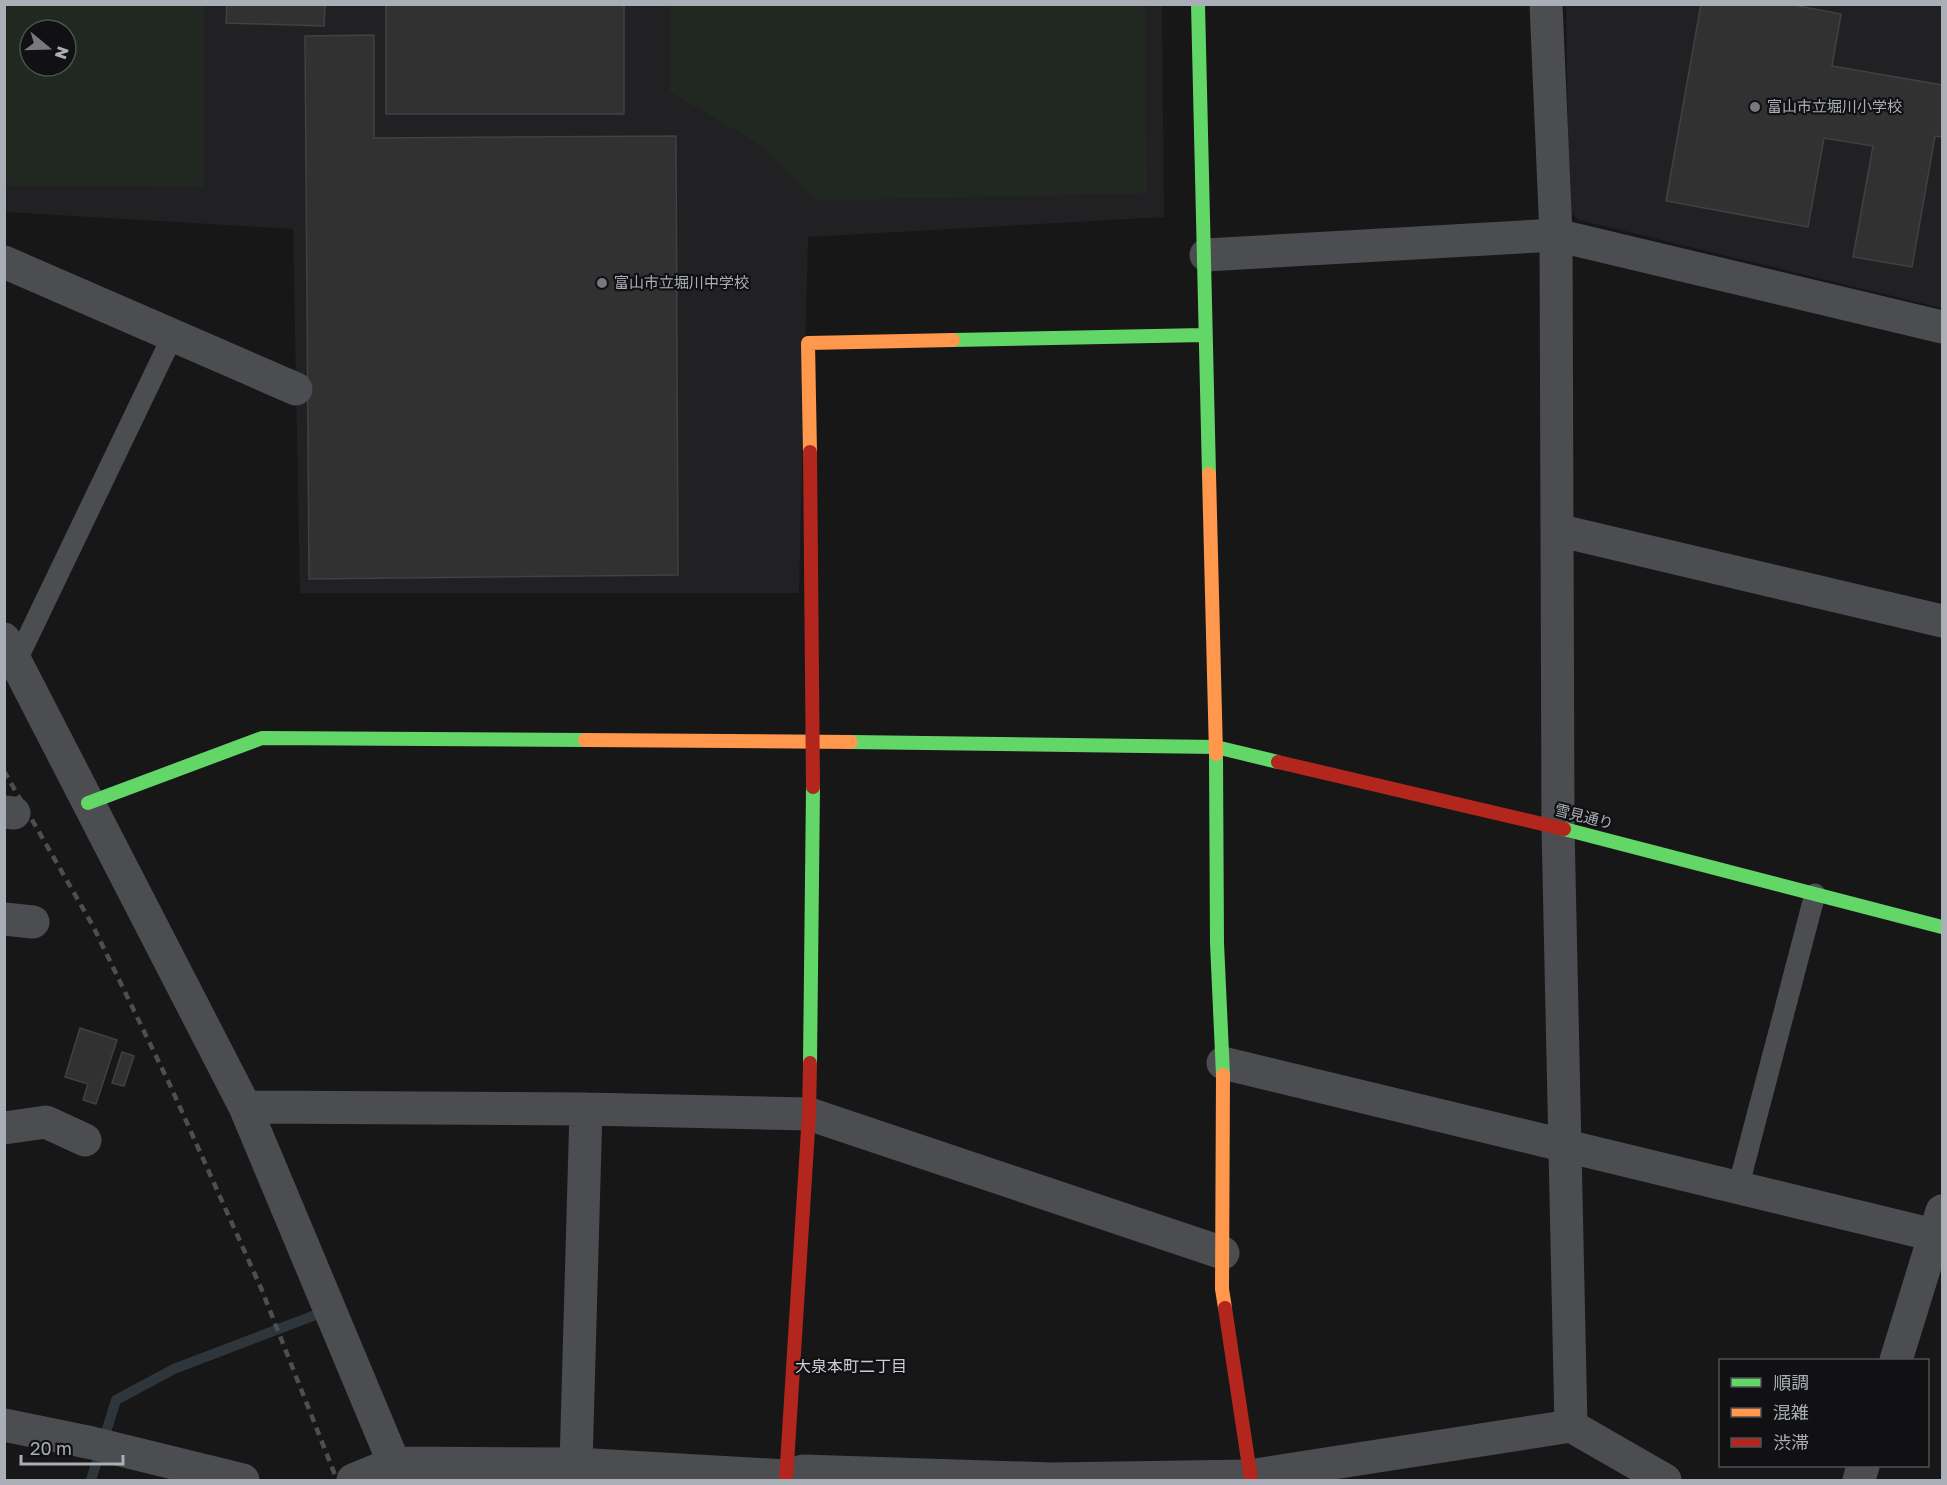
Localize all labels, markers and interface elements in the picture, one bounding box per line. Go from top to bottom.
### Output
north arrow [18,18,78,78]
text: N [51,44,74,62]
place label: 富山市立堀川小学校 [1767,97,1902,115]
marker: 富山市立堀川小学校 [1748,100,1762,114]
place label: 富山市立堀川中学校 [614,273,749,291]
marker: 富山市立堀川中学校 [595,276,609,290]
street label: 雪見通り [1553,800,1616,832]
district label: 大泉本町二丁目 [795,1356,907,1376]
legend [1719,1359,1929,1467]
text: 順調 [1773,1371,1809,1393]
text: 混雑 [1773,1401,1809,1423]
scale bar [21,1428,123,1466]
text: 渋滞 [1773,1431,1809,1453]
text: 20 m [30,1437,72,1459]

